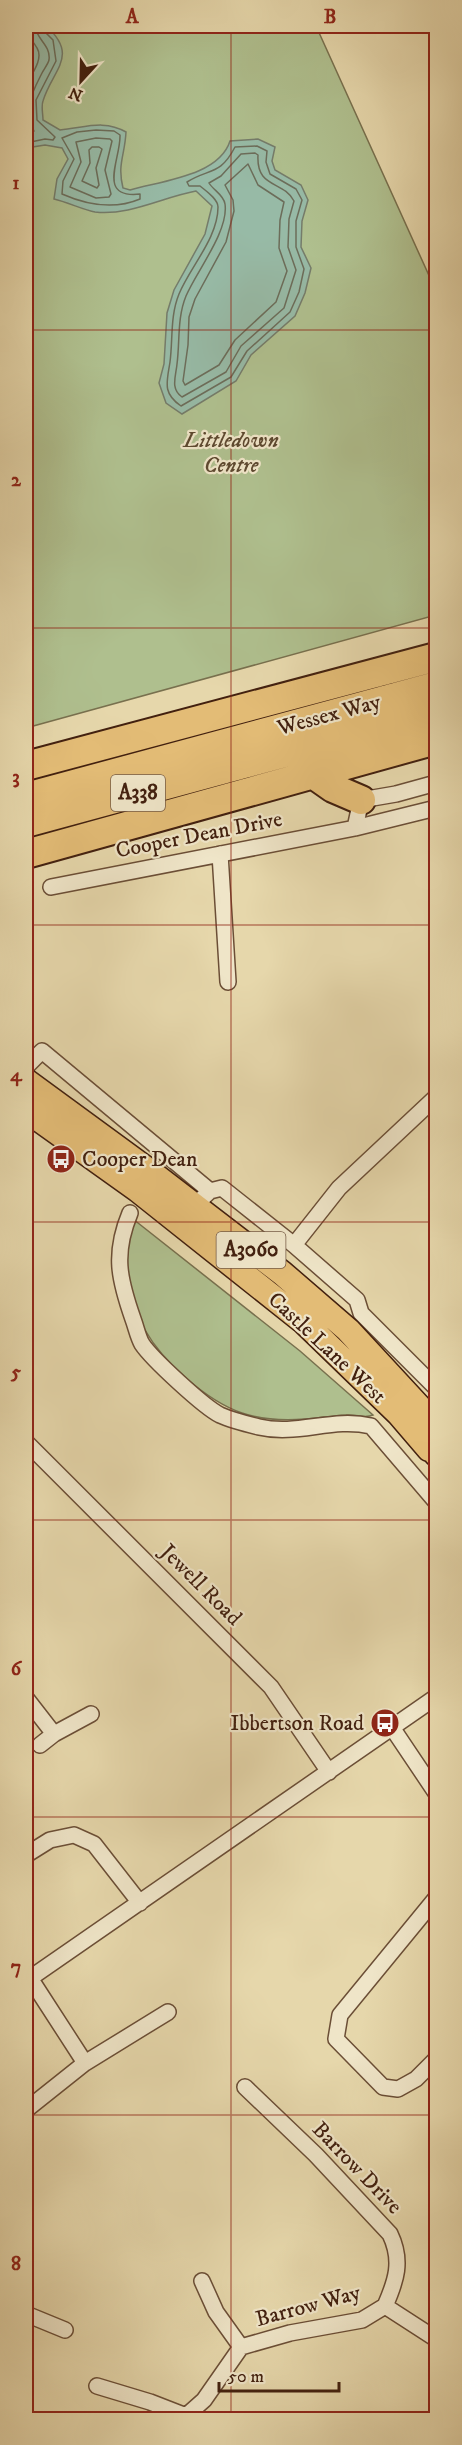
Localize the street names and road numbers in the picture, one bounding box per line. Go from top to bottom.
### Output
street label: Wessex Way [273,688,384,742]
road number: A338 [111,775,165,811]
street label: Cooper Dean Drive [113,806,285,864]
road number: A3060 [216,1232,286,1268]
street label: Castle Lane West [262,1286,392,1410]
street label: Jewell Road [153,1537,247,1631]
street label: Barrow Drive [306,2116,408,2220]
street label: Barrow Way [253,2279,364,2333]

